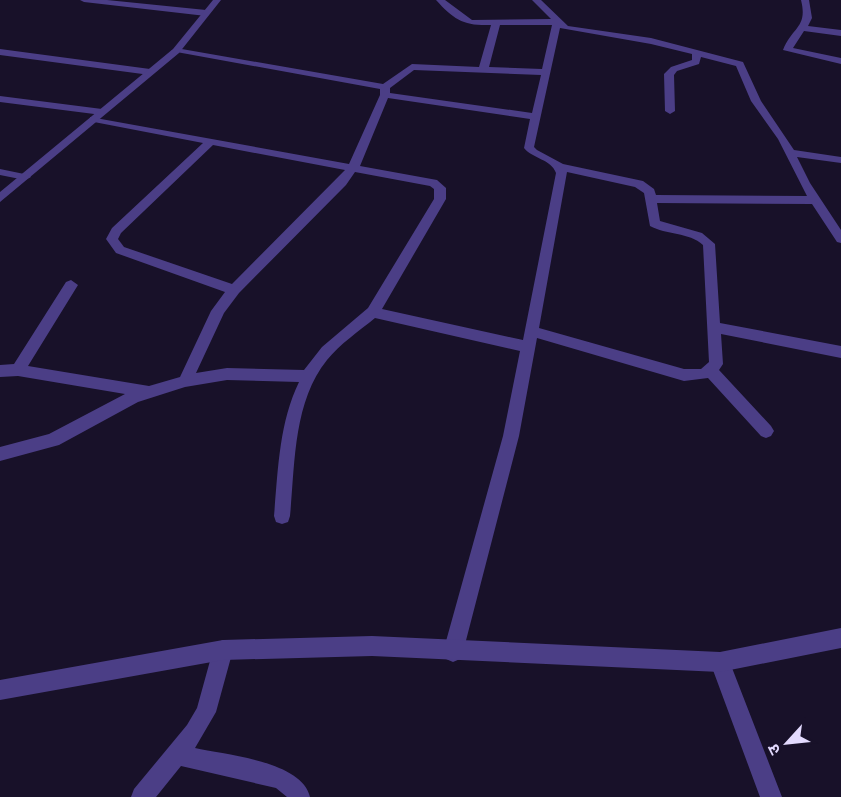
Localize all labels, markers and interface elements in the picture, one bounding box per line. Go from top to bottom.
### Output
north arrow [757,713,817,773]
text: उ [762,740,786,759]

